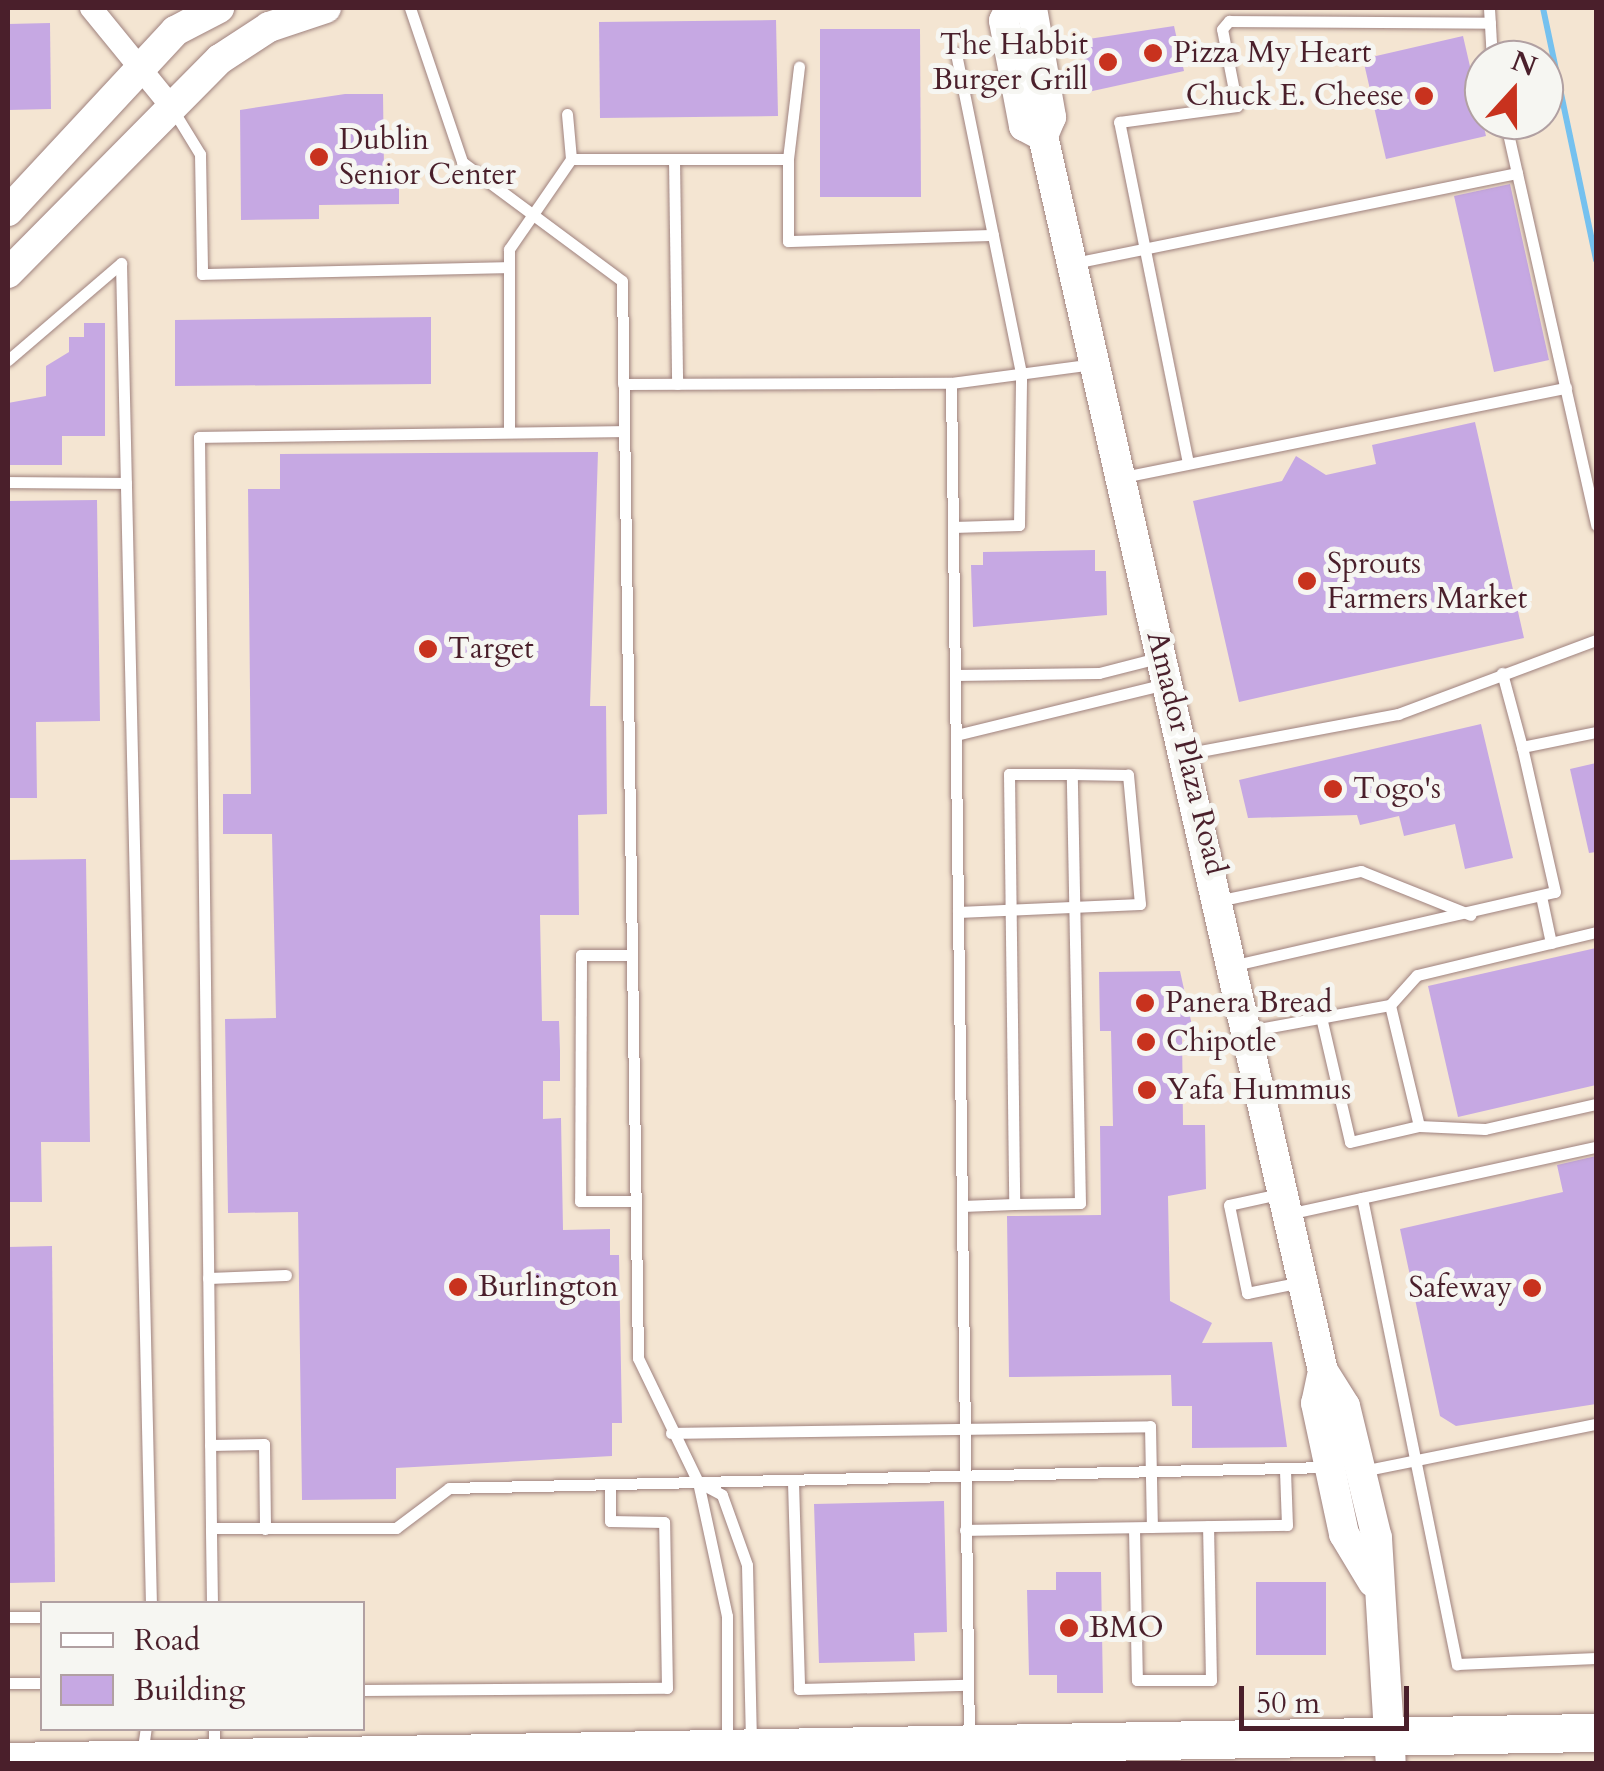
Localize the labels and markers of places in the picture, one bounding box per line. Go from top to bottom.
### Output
place label: The Habbit Burger Grill [932,27,1088,98]
place label: Pizza My Heart [1173,35,1371,71]
marker: Pizza My Heart [1142,42,1164,64]
marker: The Habbit Burger Grill [1097,51,1119,73]
place label: Chuck E. Cheese [1186,78,1404,114]
marker: Chuck E. Cheese [1413,85,1435,107]
place label: Dublin Senior Center [339,122,516,192]
marker: Dublin Senior Center [308,146,330,168]
place label: Sprouts Farmers Market [1327,546,1527,616]
marker: Sprouts Farmers Market [1296,570,1318,592]
place label: Target [448,631,534,667]
marker: Target [417,638,439,660]
place label: Togo's [1353,771,1441,807]
marker: Togo's [1322,778,1344,800]
place label: Panera Bread [1165,985,1332,1021]
marker: Panera Bread [1134,992,1156,1014]
place label: Chipotle [1166,1024,1277,1060]
marker: Chipotle [1135,1031,1157,1053]
place label: Yafa Hummus [1167,1072,1351,1108]
marker: Yafa Hummus [1136,1079,1158,1101]
place label: Burlington [478,1269,618,1305]
place label: Safeway [1408,1270,1512,1306]
marker: Burlington [447,1276,469,1298]
marker: Safeway [1521,1277,1543,1299]
place label: BMO [1089,1610,1164,1646]
marker: BMO [1058,1617,1080,1639]

